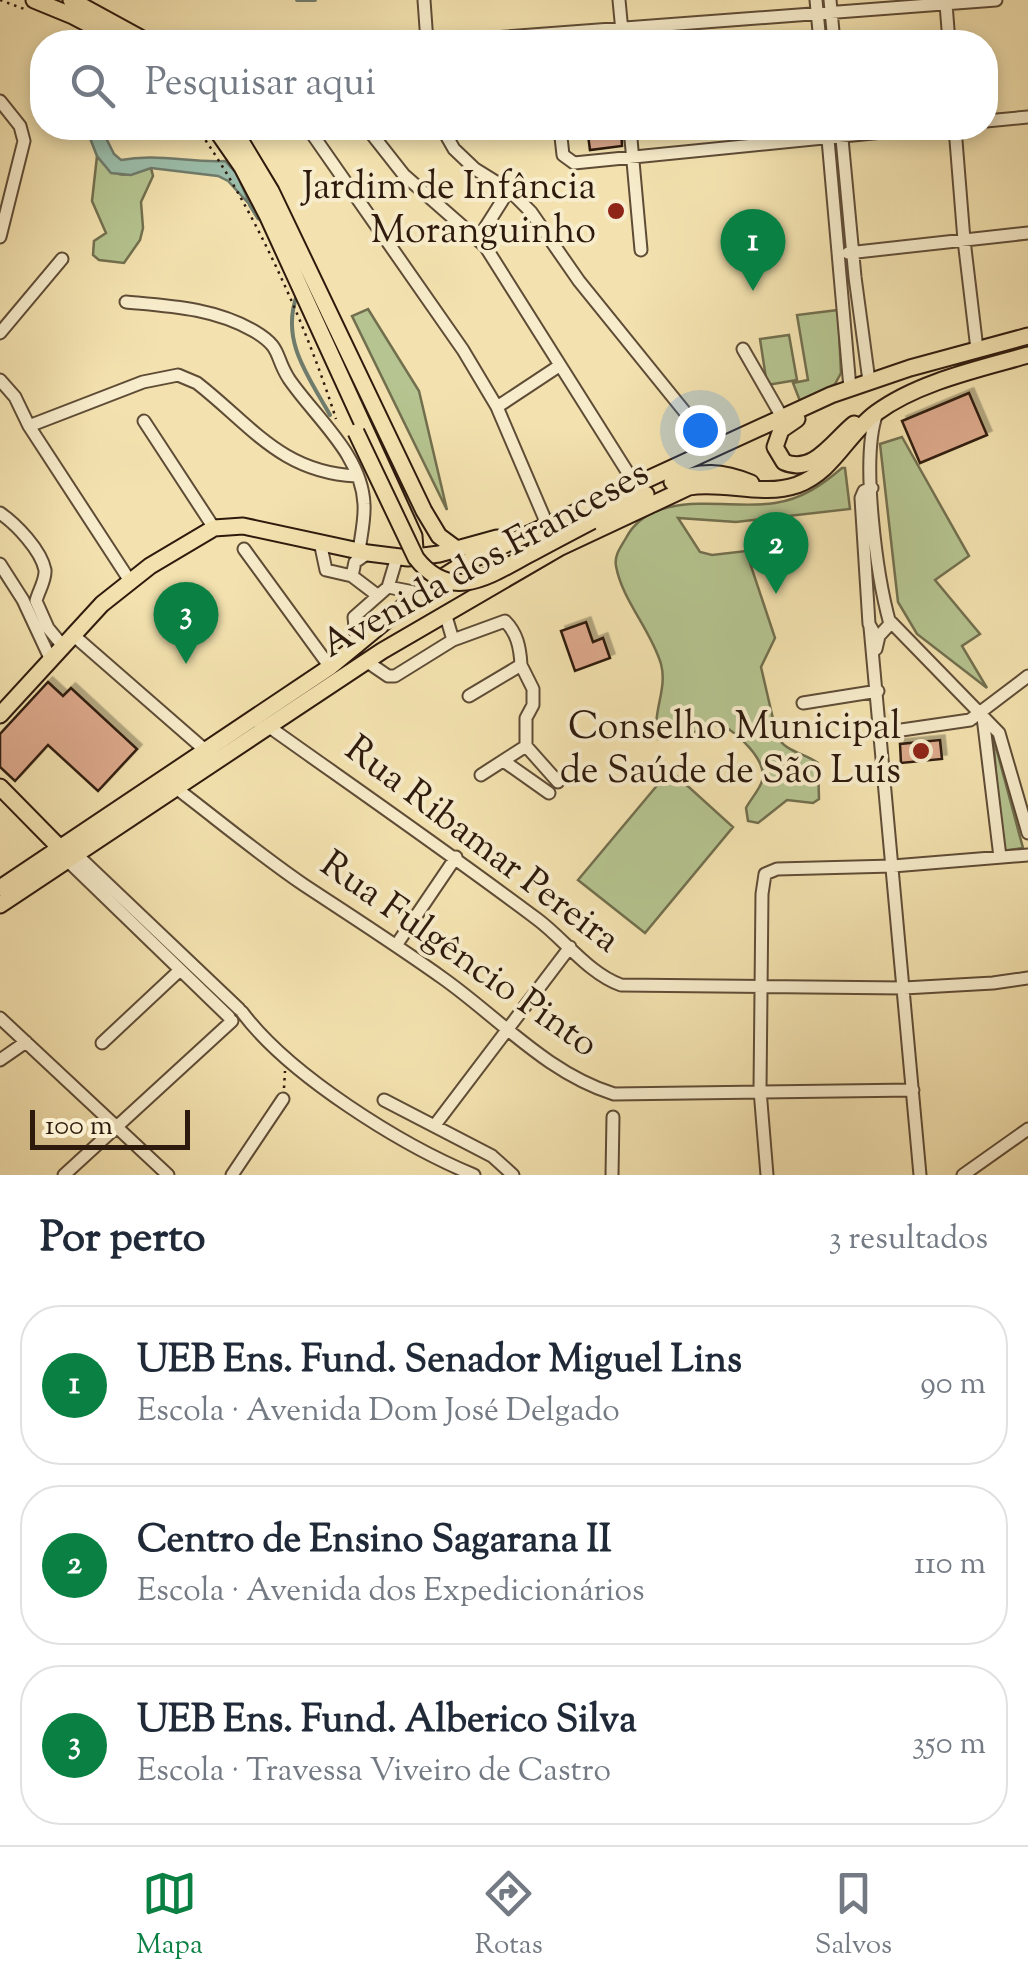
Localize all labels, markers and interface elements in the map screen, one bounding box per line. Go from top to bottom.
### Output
search box [30,30,998,140]
icon: search [65,58,120,113]
text: Pesquisar aqui [145,58,376,112]
place label: Jardim de Infância Moranguinho [300,162,596,260]
marker: Jardim de Infância Moranguinho [605,200,627,222]
pin: 1 [720,208,786,291]
your location [675,405,726,456]
street label: Avenida dos Franceses [312,448,660,674]
pin: 2 [744,512,808,594]
pin: 3 [154,582,218,664]
place label: Conselho Municipal de Saúde de São Luís [560,702,901,800]
street label: Rua Ribamar Pereira [332,724,630,968]
marker: Conselho Municipal de Saúde de São Luís [910,740,932,762]
street label: Rua Fulgêncio Pinto [308,840,608,1072]
scale bar [30,1105,190,1150]
text: 100 m [45,1107,113,1147]
text: Por perto [40,1210,206,1270]
text: 3 resultados [829,1217,988,1263]
text: UEB Ens. Fund. Senador Miguel Lins [137,1335,742,1389]
text: 1 [69,1362,80,1408]
text: 90 m [920,1362,986,1408]
text: Escola · Avenida Dom José Delgado [137,1389,620,1435]
text: Centro de Ensino Sagarana II [137,1515,611,1569]
text: 2 [67,1542,82,1588]
text: 110 m [914,1542,986,1588]
text: Escola · Avenida dos Expedicionários [137,1569,645,1615]
text: UEB Ens. Fund. Alberico Silva [137,1695,637,1749]
text: 3 [68,1722,81,1768]
text: 350 m [912,1722,986,1768]
text: Escola · Travessa Viveiro de Castro [137,1749,611,1795]
tab: Mapa [136,1866,203,1966]
tab: Rotas [475,1866,543,1966]
tab: Salvos [815,1866,892,1966]

